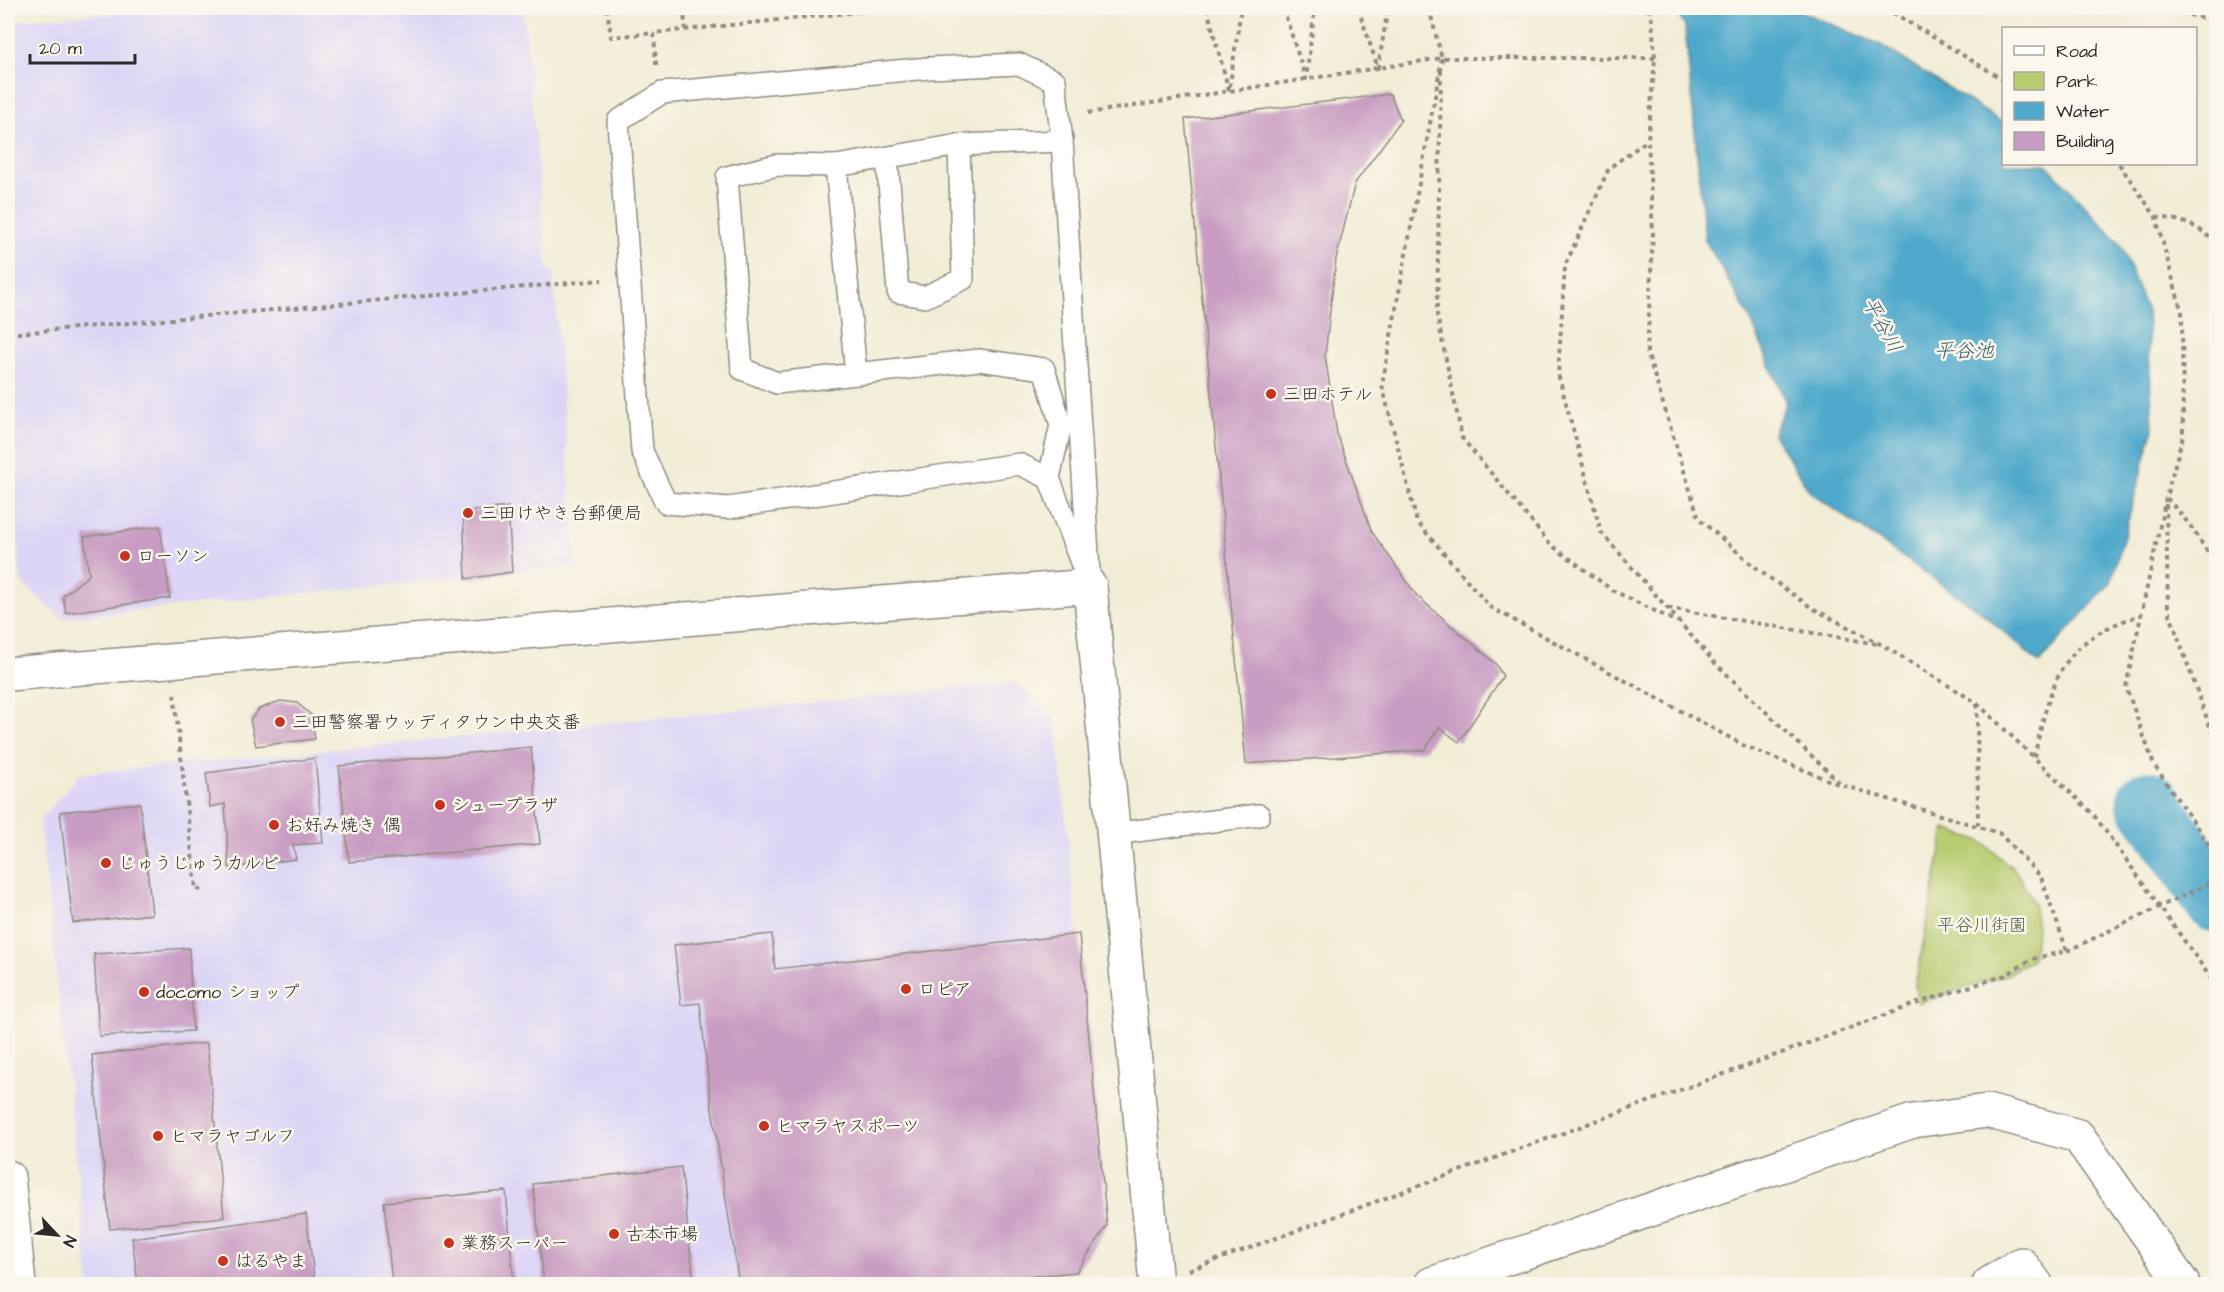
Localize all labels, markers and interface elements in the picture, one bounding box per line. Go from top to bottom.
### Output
scale bar [30,27,135,65]
legend [2002,27,2197,165]
text: 20 m [39,36,82,61]
text: Road [2056,39,2097,64]
text: Park [2056,69,2098,94]
text: Water [2056,99,2109,124]
text: Building [2056,129,2114,155]
water label: 平谷川 [1855,292,1909,358]
water label: 平谷池 [1934,337,1995,365]
place label: 三田ホテル [1283,382,1372,407]
marker: 三田ホテル [1264,387,1278,401]
place label: 三田けやき台郵便局 [480,501,642,526]
marker: 三田けやき台郵便局 [461,506,475,520]
place label: ローソン [137,544,209,569]
marker: ローソン [118,549,132,563]
place label: 三田警察署ウッディタウン中央交番 [292,710,580,735]
marker: 三田警察署ウッディタウン中央交番 [273,715,287,729]
place label: シュープラザ [452,793,558,818]
marker: シュープラザ [433,798,447,812]
place label: お好み焼き 偶 [286,813,401,838]
marker: お好み焼き 偶 [267,818,281,832]
place label: じゅうじゅうカルビ [118,851,279,876]
marker: じゅうじゅうカルビ [99,856,113,870]
park label: 平谷川街園 [1937,913,2027,938]
place label: ロピア [918,977,972,1002]
place label: docomo ショップ [156,980,300,1005]
marker: ロピア [899,982,913,996]
marker: docomo ショップ [137,985,151,999]
place label: ヒマラヤスポーツ [776,1114,920,1139]
marker: ヒマラヤスポーツ [757,1119,771,1133]
place label: ヒマラヤゴルフ [170,1124,295,1149]
marker: ヒマラヤゴルフ [151,1129,165,1143]
north arrow [27,1205,87,1265]
place label: 古本市場 [626,1222,698,1247]
marker: 古本市場 [607,1227,621,1241]
place label: 業務スーパー [461,1231,568,1256]
text: N [57,1232,82,1250]
marker: 業務スーパー [442,1236,456,1250]
place label: はるやま [235,1249,307,1274]
marker: はるやま [216,1254,230,1268]

